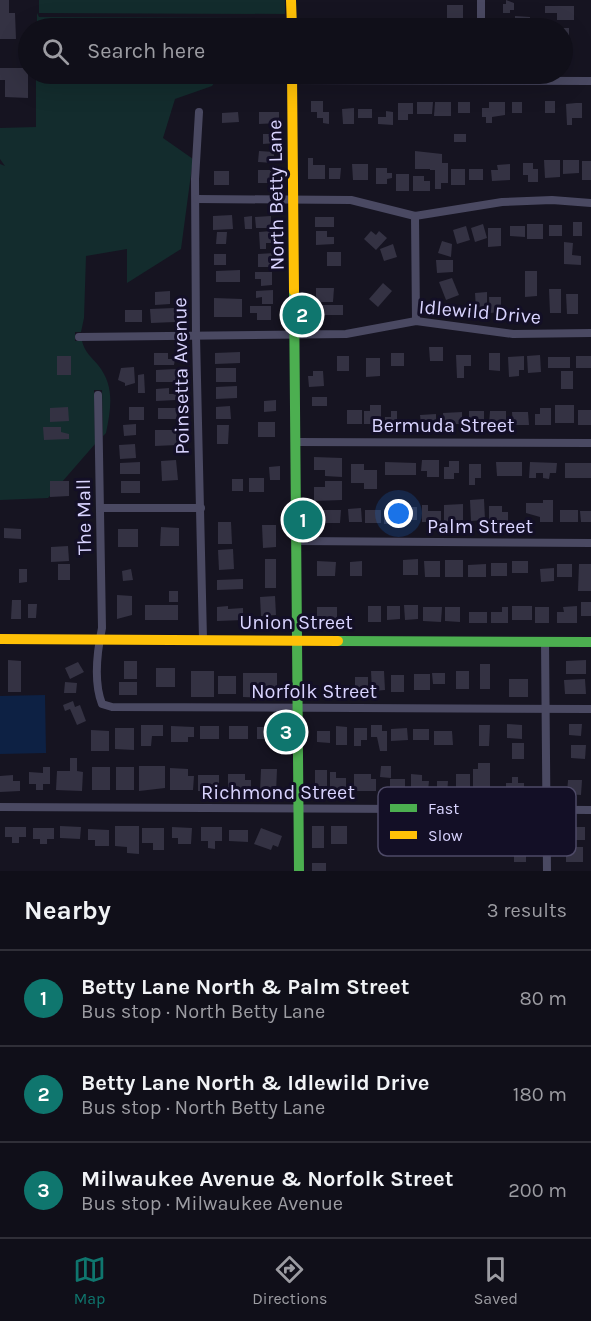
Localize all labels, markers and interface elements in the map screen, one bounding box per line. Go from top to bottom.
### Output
search box [18,18,573,84]
icon: search [39,35,72,68]
text: Search here [87,38,205,64]
street label: North Betty Lane [263,119,289,271]
pin: 2 [282,292,322,338]
street label: Idlewild Drive [418,295,542,329]
street label: Poinsetta Avenue [168,297,194,455]
street label: Bermuda Street [371,414,515,437]
street label: The Mall [72,479,96,555]
pin: 1 [284,498,322,542]
your location [384,499,413,528]
street label: Palm Street [427,515,533,538]
street label: Union Street [239,611,353,634]
street label: Norfolk Street [251,680,378,703]
pin: 3 [266,710,306,754]
street label: Richmond Street [201,781,355,804]
legend [378,787,576,856]
text: Fast [428,799,459,818]
text: Slow [428,826,463,845]
text: Nearby [24,895,111,926]
text: 3 results [487,899,567,922]
text: Betty Lane North & Palm Street [81,974,409,1000]
text: 1 [40,987,47,1010]
text: 80 m [519,987,567,1010]
text: Bus stop · North Betty Lane [81,1000,325,1023]
text: Betty Lane North & Idlewild Drive [81,1070,429,1096]
text: 2 [37,1083,50,1106]
text: 180 m [513,1083,567,1106]
text: Bus stop · North Betty Lane [81,1096,325,1119]
text: Milwaukee Avenue & Norfolk Street [81,1166,453,1192]
text: 3 [37,1179,50,1202]
text: 200 m [508,1179,567,1202]
text: Bus stop · Milwaukee Avenue [81,1192,343,1215]
tab: Map [73,1253,106,1308]
tab: Directions [252,1253,327,1308]
tab: Saved [474,1253,518,1308]

